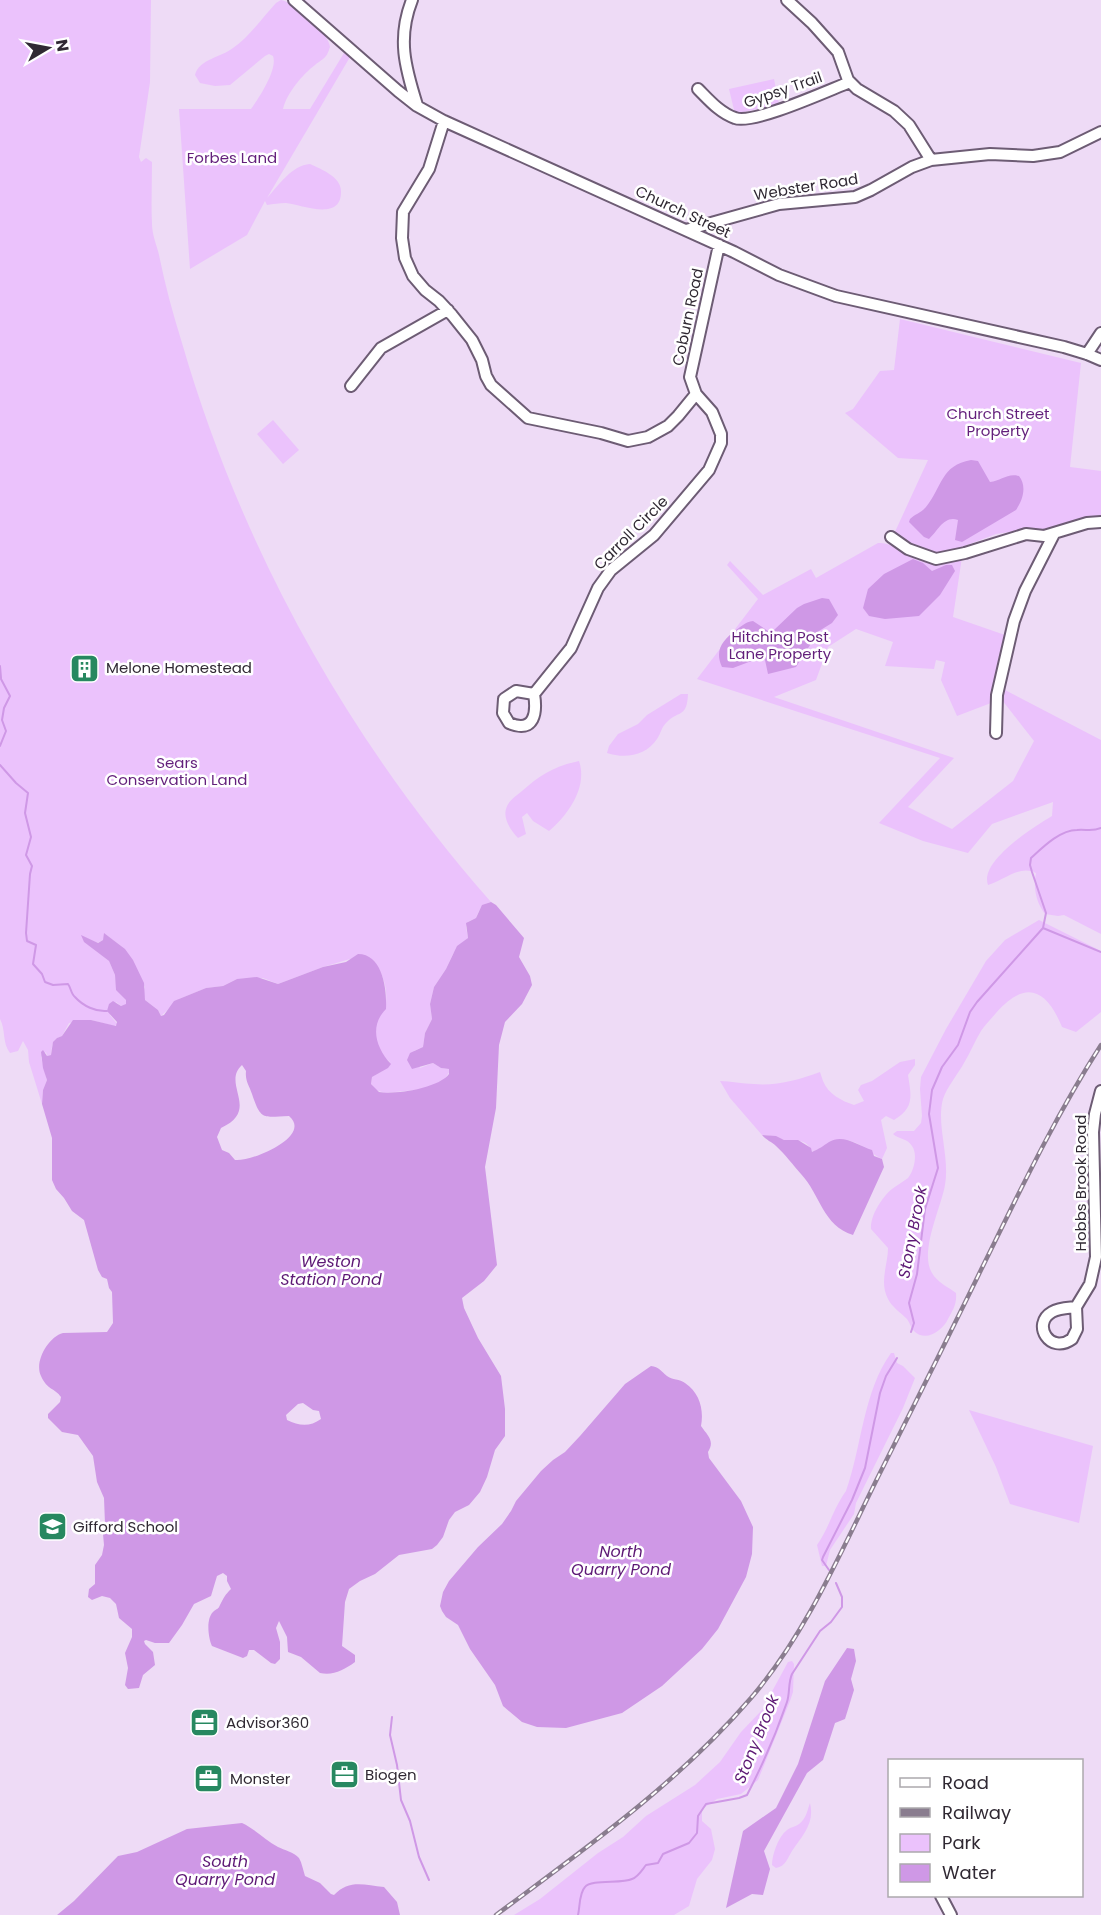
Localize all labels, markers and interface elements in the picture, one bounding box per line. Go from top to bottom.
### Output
north arrow [18,18,78,78]
text: N [50,38,75,53]
street label: Gypsy Trail [741,66,825,113]
park label: Forbes Land [187,147,277,168]
street label: Webster Road [752,168,860,205]
street label: Church Street [632,180,734,243]
street label: Coburn Road [667,266,708,368]
park label: Church Street Property [946,403,1050,441]
street label: Carroll Circle [589,491,672,574]
park label: Hitching Post Lane Property [729,626,832,664]
building icon: Melone Homestead [69,652,101,684]
place label: Melone Homestead [106,657,252,678]
park label: Sears Conservation Land [107,752,247,790]
street label: Hobbs Brook Road [1070,1115,1091,1251]
water label: Stony Brook [892,1183,933,1280]
water label: Weston Station Pond [280,1250,382,1291]
school or university icon: Gifford School [36,1511,68,1543]
place label: Gifford School [73,1516,178,1537]
water label: North Quarry Pond [571,1540,671,1581]
water label: Stony Brook [728,1691,785,1787]
office icon: Advisor360 [189,1707,221,1739]
place label: Advisor360 [226,1712,309,1733]
office icon: Biogen [328,1759,360,1791]
legend [888,1759,1083,1897]
office icon: Monster [193,1763,225,1795]
place label: Biogen [365,1764,417,1785]
place label: Monster [230,1768,291,1789]
text: Road [942,1770,989,1795]
text: Railway [942,1800,1011,1825]
text: Park [942,1830,981,1855]
water label: South Quarry Pond [175,1850,275,1891]
text: Water [942,1860,996,1885]

